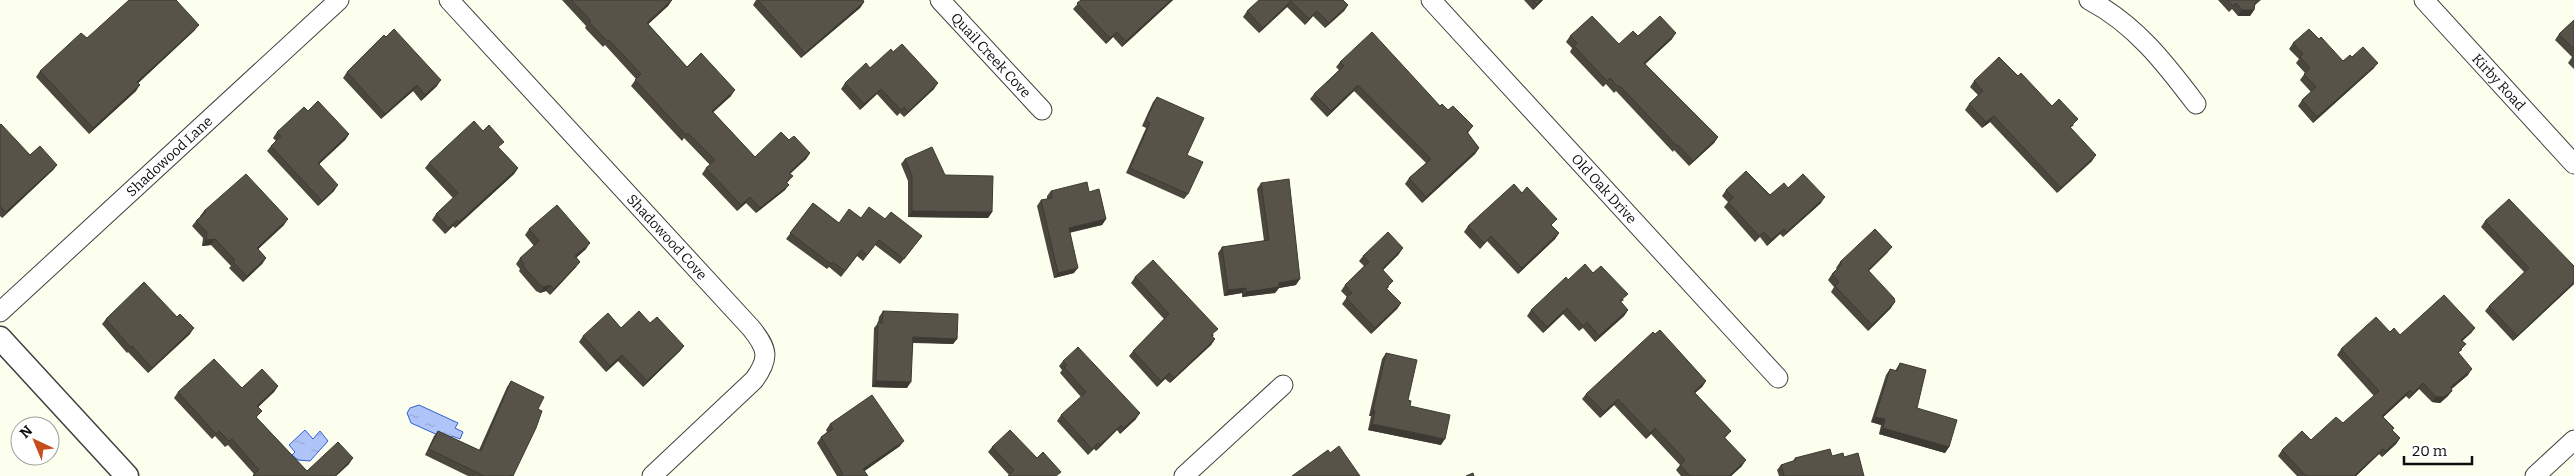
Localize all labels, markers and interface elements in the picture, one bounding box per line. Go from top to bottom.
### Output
street label: Quail Creek Cove [947,9,1035,101]
street label: Kirby Road [2469,50,2529,114]
street label: Shadowood Lane [123,112,216,200]
street label: Old Oak Drive [1568,150,1640,227]
street label: Shadowood Cove [623,191,711,283]
north arrow [10,416,60,466]
text: N [17,422,36,442]
scale bar [2404,434,2472,466]
text: 20 m [2412,442,2448,460]

